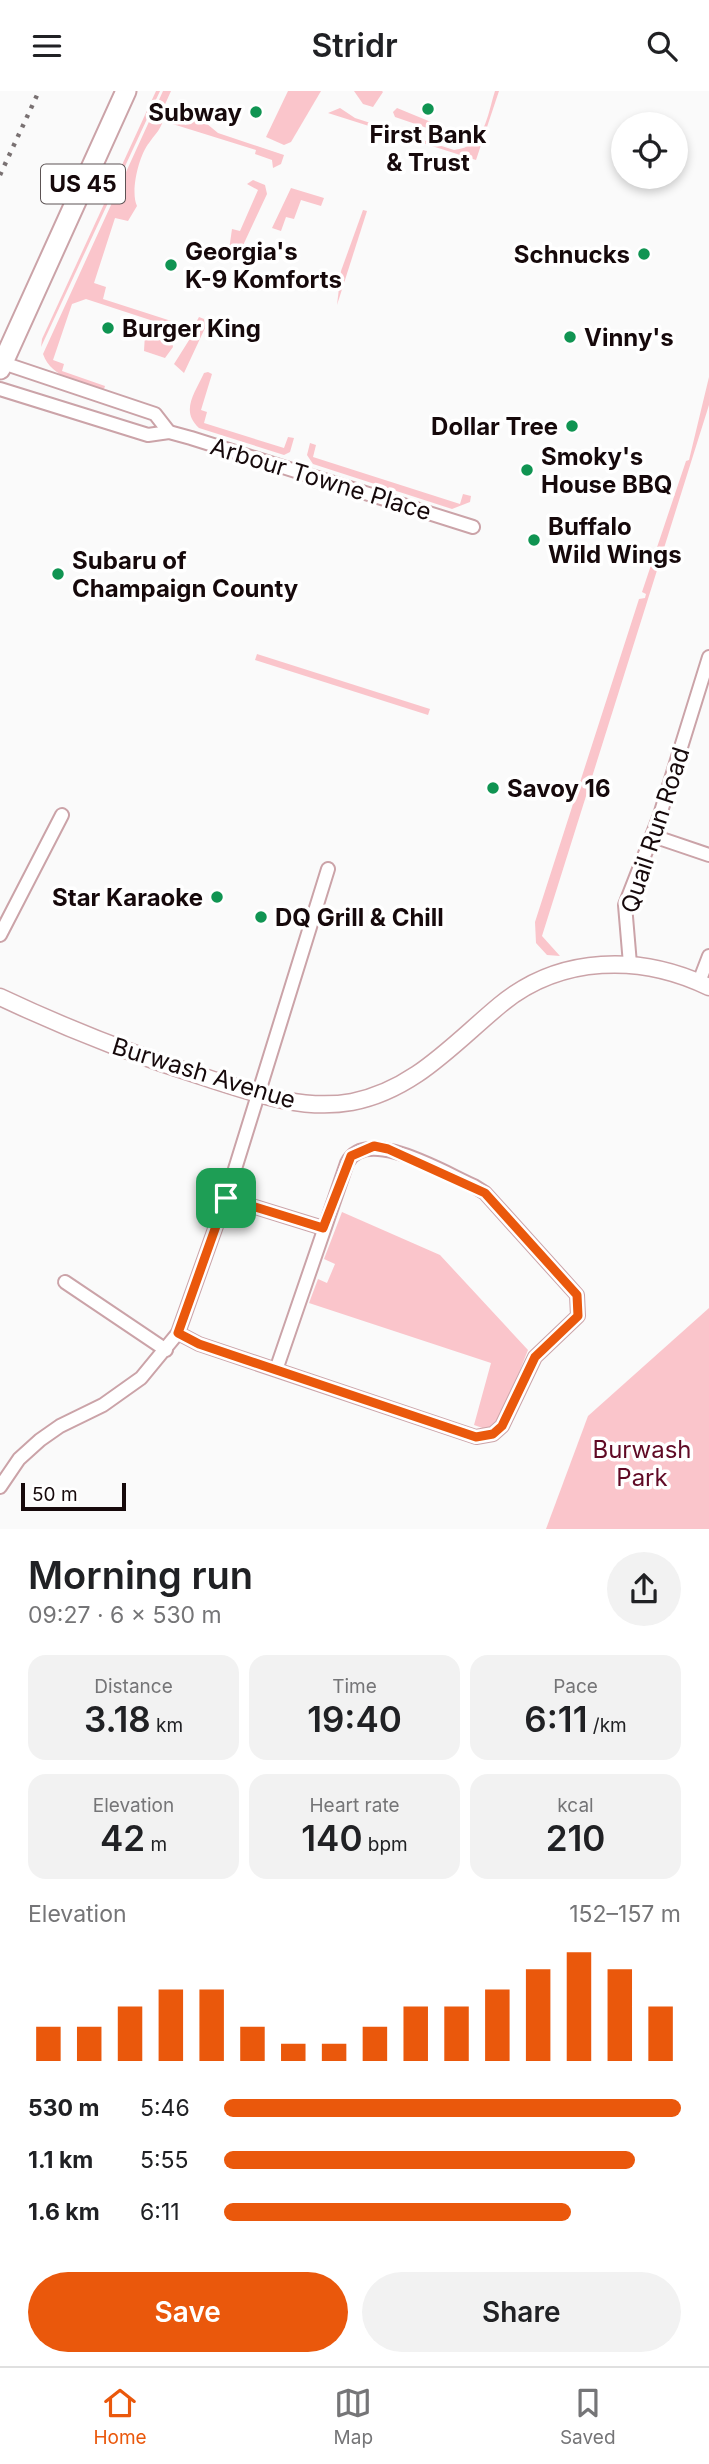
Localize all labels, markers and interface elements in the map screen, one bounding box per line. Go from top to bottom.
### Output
text: Stridr [311,26,398,65]
icon: menu [28,27,66,65]
icon: search [643,27,681,65]
place label: Subway [148,98,243,127]
marker: First Bank & Trust [420,101,436,117]
marker: Subway [248,104,264,120]
map controls [611,112,688,189]
button: locate [611,112,688,189]
place label: First Bank & Trust [370,120,487,177]
road number: US 45 [41,165,125,204]
place label: Georgia's K-9 Komforts [185,237,342,294]
place label: Schnucks [514,240,630,269]
marker: Schnucks [636,246,652,262]
marker: Georgia's K-9 Komforts [163,257,179,273]
place label: Burger King [122,314,261,343]
marker: Burger King [100,320,116,336]
place label: Vinny's [584,323,674,352]
marker: Vinny's [562,329,578,345]
place label: Dollar Tree [431,412,558,441]
marker: Dollar Tree [564,418,580,434]
street label: Arbour Towne Place [207,432,435,526]
place label: Smoky's House BBQ [541,442,672,499]
marker: Smoky's House BBQ [519,462,535,478]
place label: Buffalo Wild Wings [548,512,682,569]
marker: Buffalo Wild Wings [526,532,542,548]
place label: Subaru of Champaign County [72,546,299,603]
marker: Subaru of Champaign County [50,566,66,582]
street label: Quail Run Road [615,743,695,917]
place label: Savoy 16 [507,774,611,803]
marker: Savoy 16 [485,780,501,796]
place label: Star Karaoke [52,883,203,912]
marker: Star Karaoke [209,889,225,905]
place label: DQ Grill & Chill [275,903,444,932]
marker: DQ Grill & Chill [253,909,269,925]
street label: Burwash Avenue [109,1031,299,1115]
pin [196,1168,256,1228]
icon: arrive [207,1179,245,1217]
park label: Burwash Park [592,1435,692,1492]
scale bar [21,1481,126,1512]
text: 50 m [32,1483,78,1506]
text: Morning run [28,1552,253,1598]
button: share [607,1552,681,1626]
text: 09:27 · 6 × 530 m [28,1601,222,1629]
text: Distance [94,1675,173,1698]
text: Time [332,1675,377,1698]
text: Pace [553,1675,598,1698]
text: 3.18 [84,1698,151,1740]
text: 19:40 [307,1698,402,1740]
text: 6:11 [524,1698,587,1740]
text: km [151,1714,183,1737]
text: /km [587,1714,627,1737]
text: Elevation [93,1794,174,1817]
text: Heart rate [310,1794,400,1817]
text: kcal [557,1794,594,1817]
text: 42 [100,1817,145,1859]
text: 140 [301,1817,362,1859]
text: 210 [546,1817,605,1859]
text: m [145,1833,167,1856]
text: bpm [362,1833,408,1856]
text: Elevation [28,1900,127,1928]
text: 152–157 m [569,1900,681,1928]
text: 530 m [28,2094,100,2122]
text: 5:46 [140,2094,190,2122]
text: 1.1 km [28,2146,93,2174]
text: 5:55 [140,2146,189,2174]
text: 1.6 km [28,2198,100,2226]
text: 6:11 [140,2198,180,2226]
button: Save [28,2272,348,2352]
button: Share [362,2272,681,2352]
tab: Home [93,2384,147,2449]
tab: Map [334,2384,373,2449]
tab: Saved [560,2384,616,2449]

